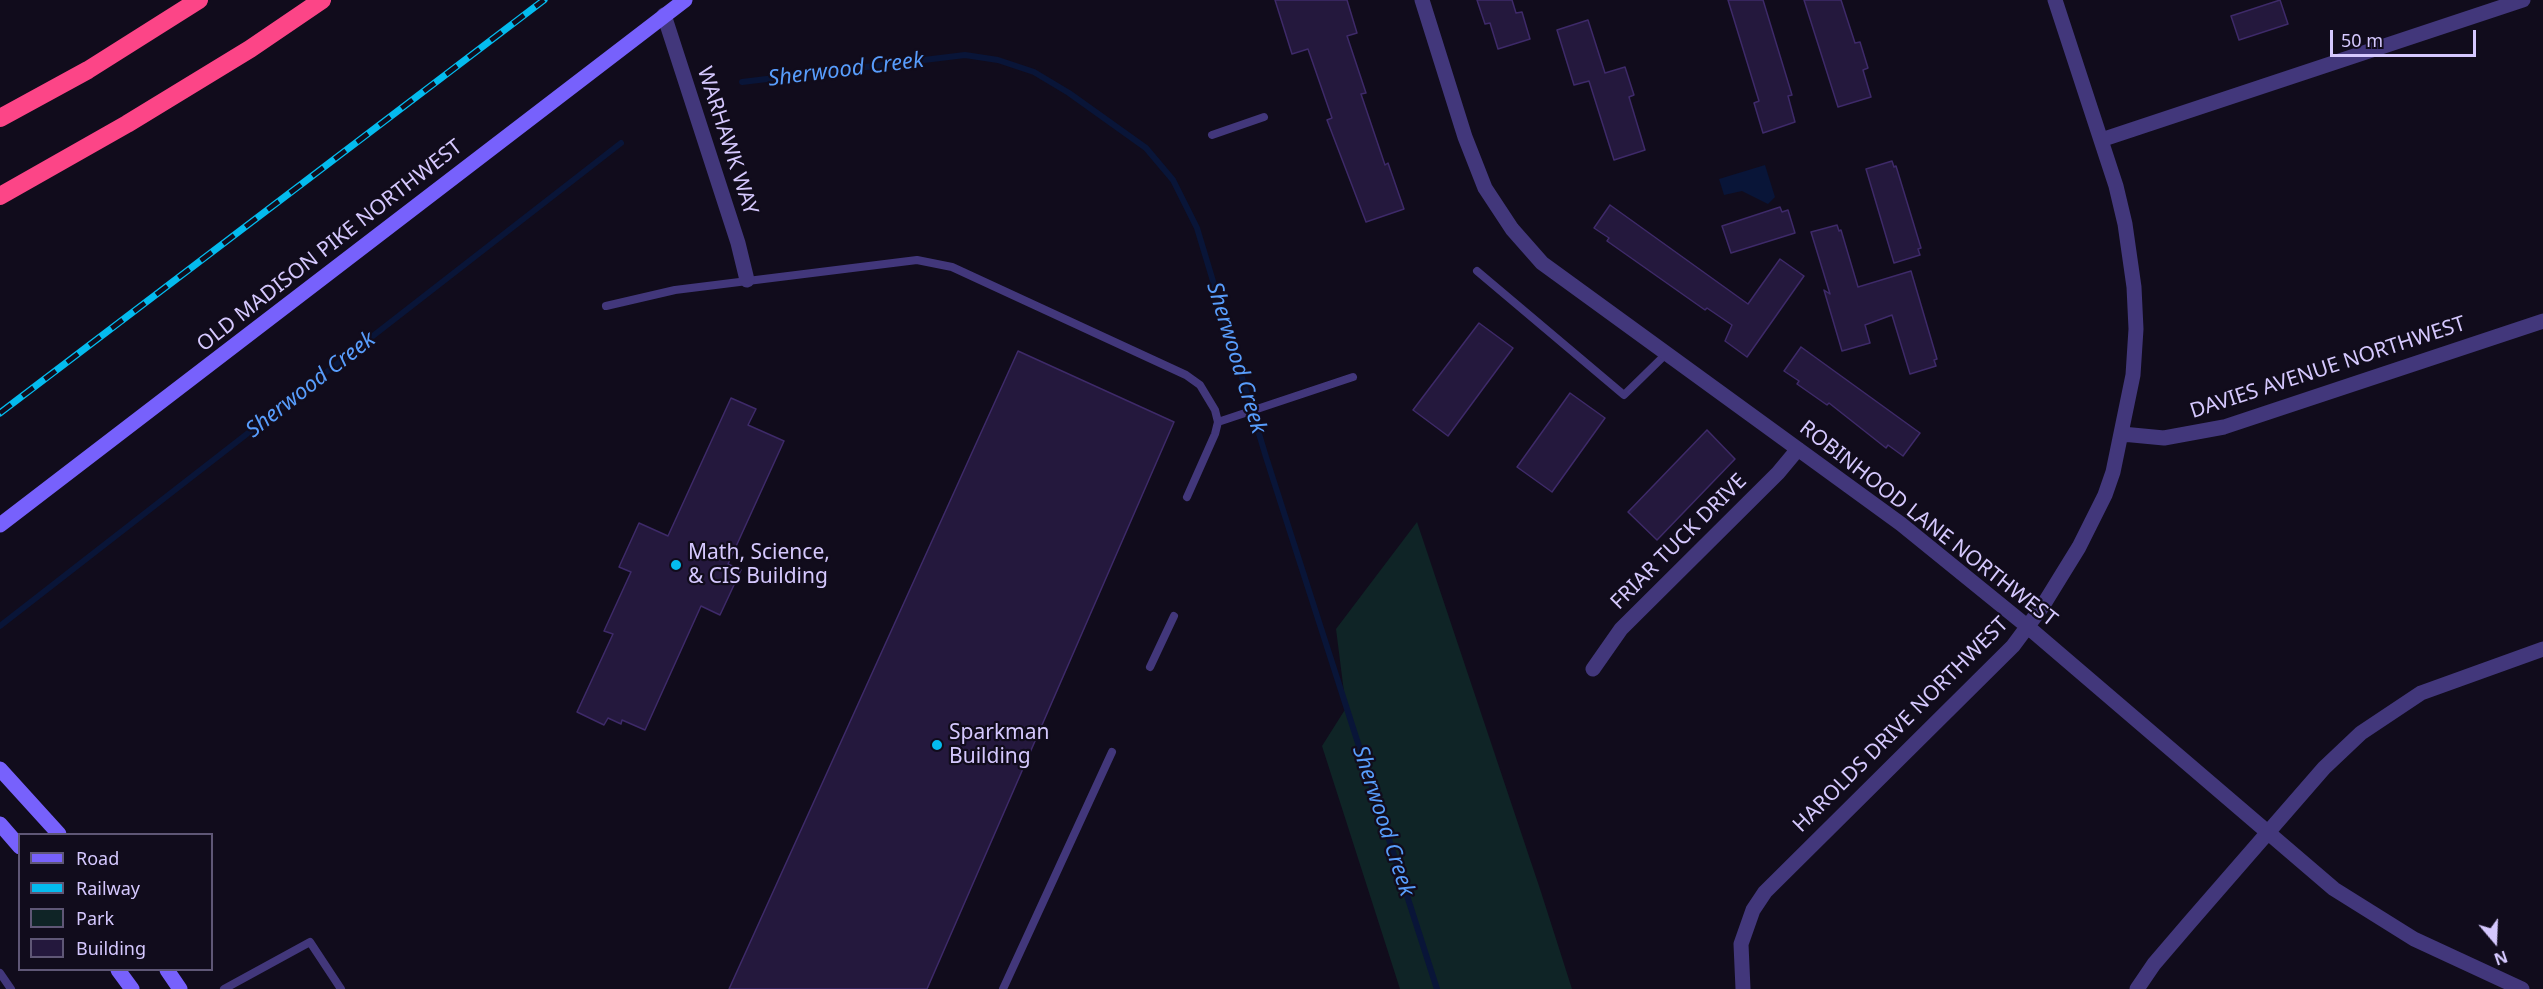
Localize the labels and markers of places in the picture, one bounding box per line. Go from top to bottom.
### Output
place label: Math, Science, & CIS Building [688,540,830,590]
marker: Math, Science, & CIS Building [669,558,683,572]
place label: Sparkman Building [949,720,1050,770]
marker: Sparkman Building [930,738,944,752]

